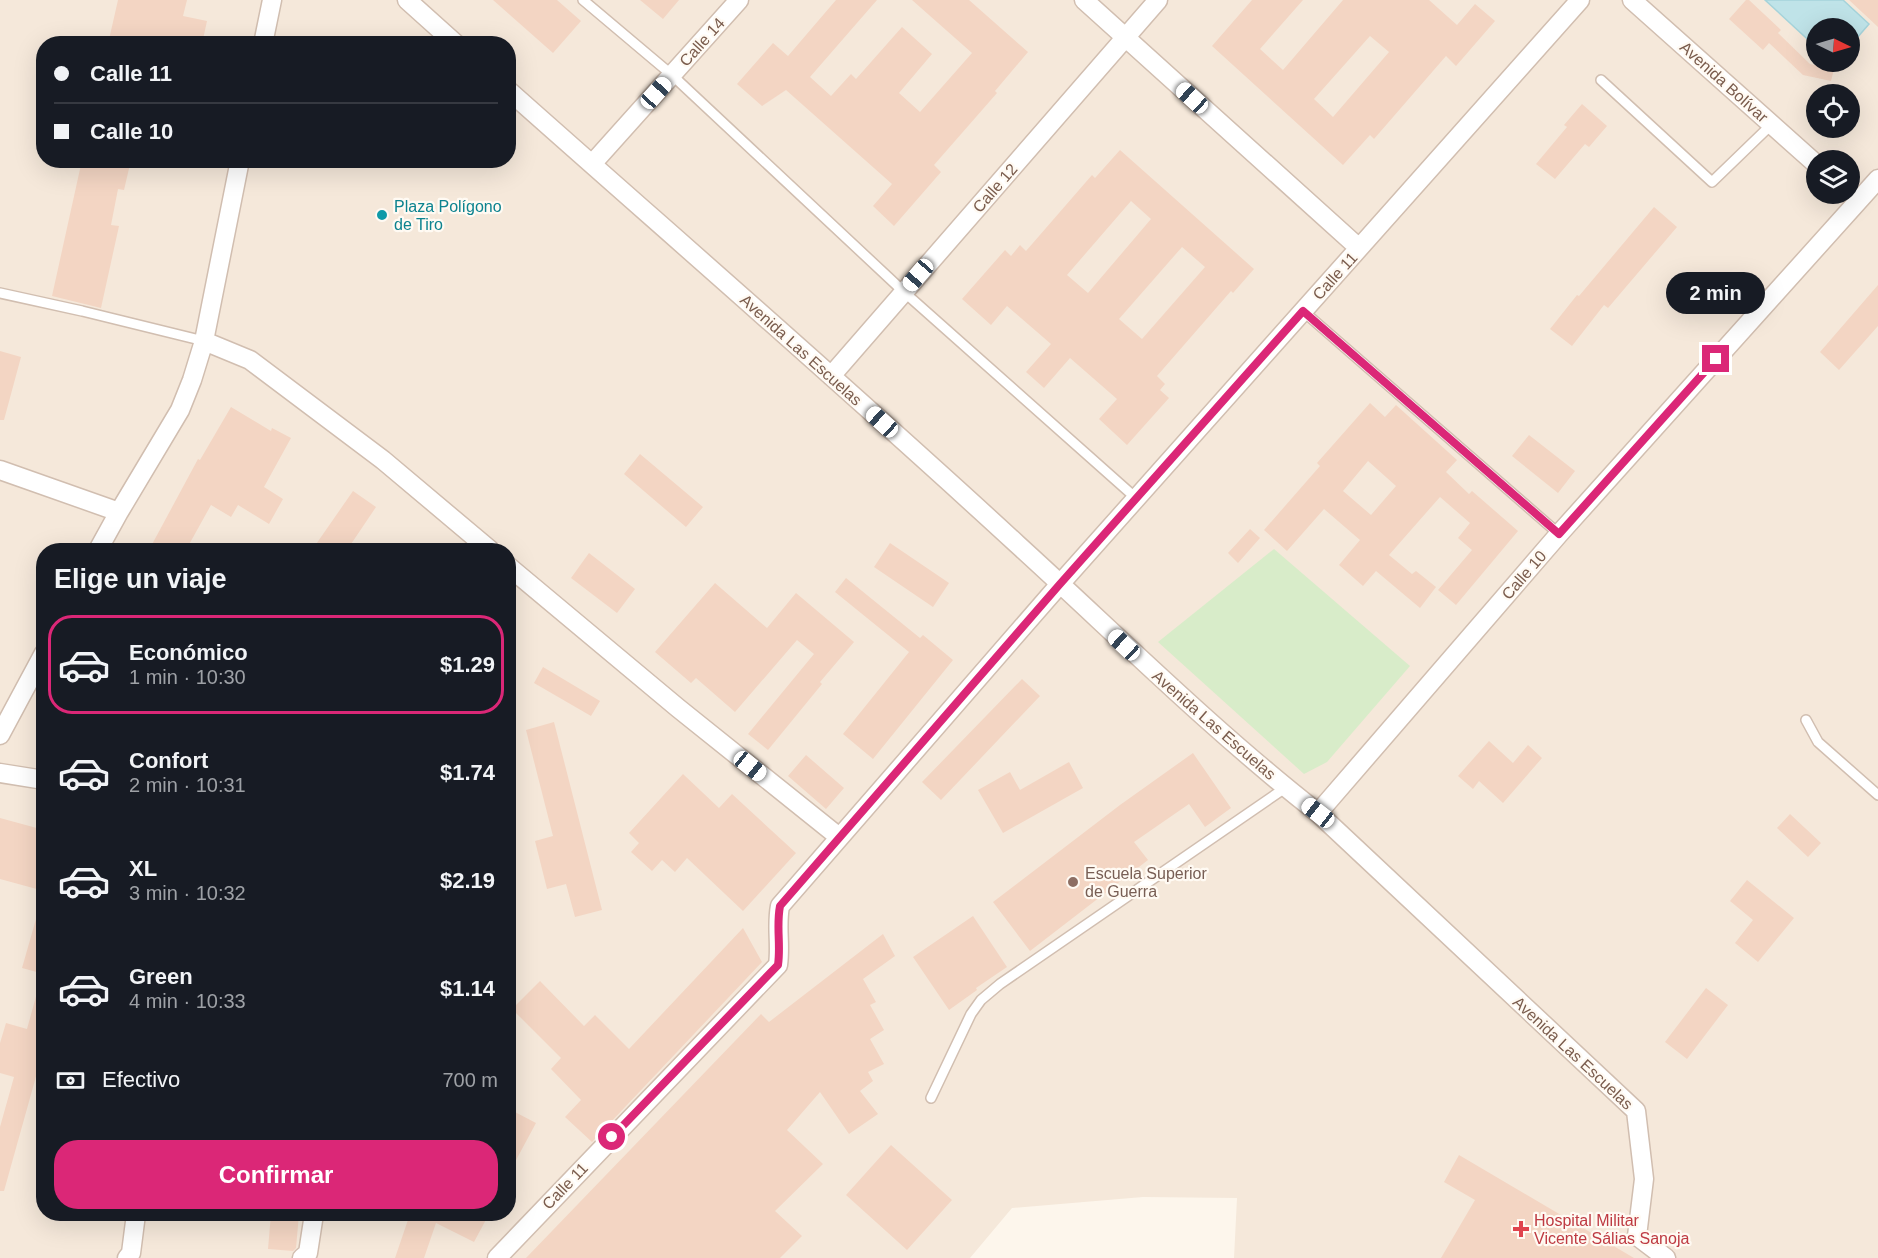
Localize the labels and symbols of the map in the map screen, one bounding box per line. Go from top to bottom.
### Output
street label: Calle 14 [676,14,728,70]
north arrow [1806,18,1860,72]
street label: Avenida Bolívar [1677,38,1772,126]
car [637,74,675,112]
car [1173,79,1211,117]
street label: Calle 12 [969,160,1021,216]
place label: Plaza Polígono de Tiro [394,198,502,233]
marker: Plaza Polígono de Tiro [375,208,389,222]
street label: Calle 11 [1309,249,1361,303]
car [899,256,937,294]
callout: 2 min [1666,272,1766,314]
street label: Avenida Las Escuelas [737,291,865,409]
route end [1702,345,1729,372]
car [863,403,901,441]
street label: Calle 10 [1498,547,1550,603]
car [1105,626,1143,664]
street label: Avenida Las Escuelas [1149,667,1279,783]
car [730,748,770,784]
car [1298,795,1338,831]
place label: Escuela Superior de Guerra [1085,865,1208,900]
marker: Escuela Superior de Guerra [1066,875,1080,889]
street label: Avenida Las Escuelas [1510,993,1636,1113]
route start [598,1123,625,1150]
street label: Calle 11 [539,1159,591,1213]
place label: Hospital Militar Vicente Sálias Sanoja [1534,1212,1689,1247]
marker: Hospital Militar Vicente Sálias Sanoja [1512,1220,1530,1238]

